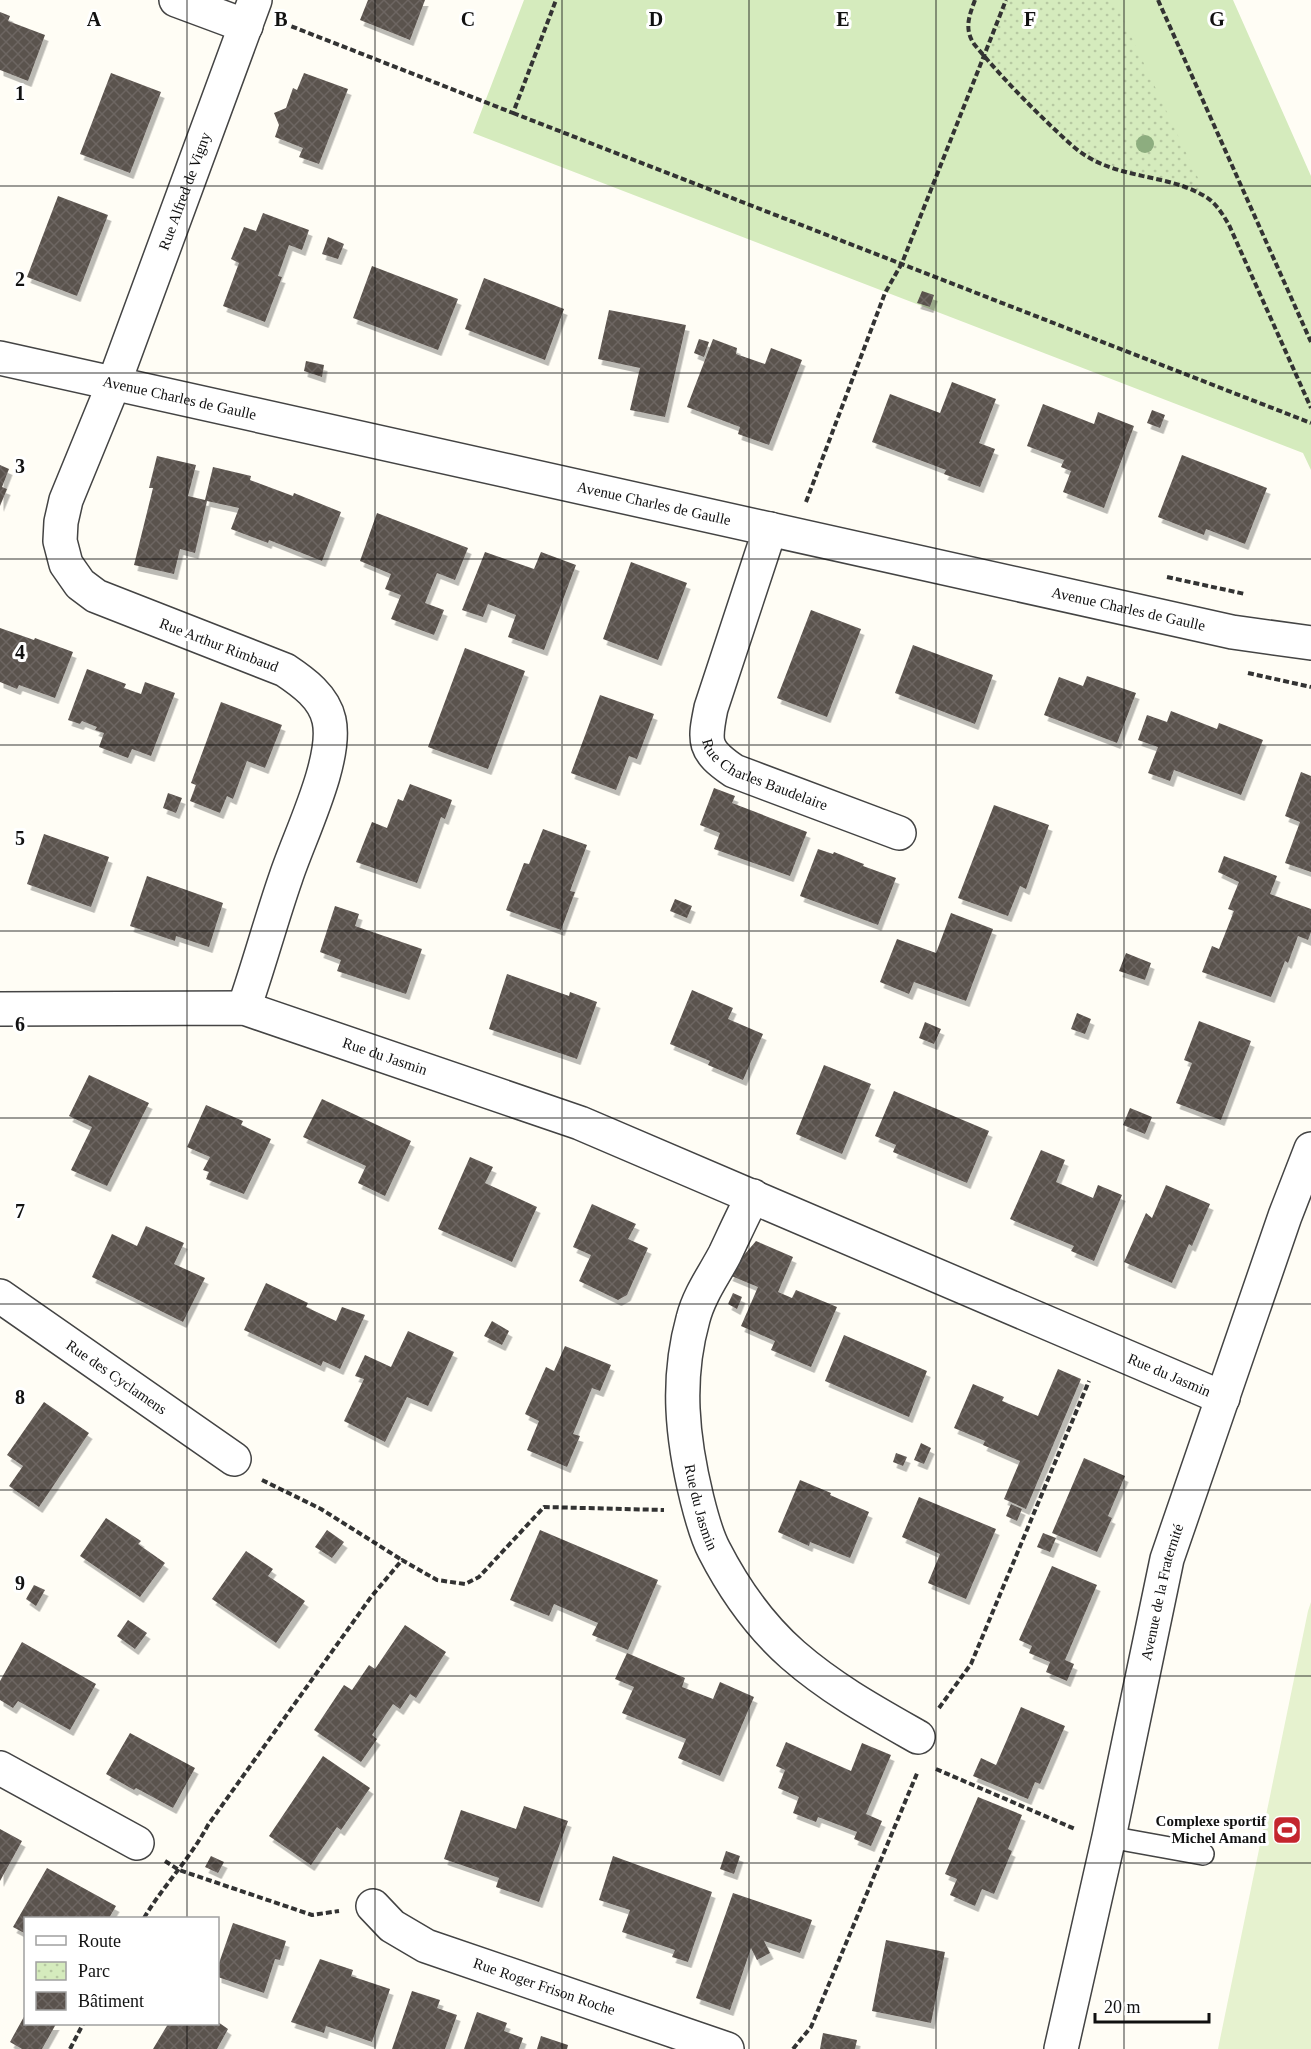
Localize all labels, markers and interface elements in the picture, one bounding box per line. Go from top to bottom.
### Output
text: A [87,8,102,30]
text: B [274,8,288,30]
text: C [461,8,475,30]
text: D [649,8,663,30]
text: E [836,8,850,30]
text: F [1024,8,1036,30]
text: G [1209,8,1225,30]
text: 1 [15,82,25,104]
street label: Rue Alfred de Vigny [156,130,214,252]
text: 2 [15,268,25,290]
street label: Avenue Charles de Gaulle [101,373,258,423]
text: 3 [15,455,25,477]
street label: Avenue Charles de Gaulle [576,479,733,528]
street label: Avenue Charles de Gaulle [1050,584,1207,634]
street label: Rue Arthur Rimbaud [157,615,281,675]
text: 4 [15,641,25,663]
street label: Rue Charles Baudelaire [699,737,830,814]
text: 5 [15,827,25,849]
text: 6 [15,1013,25,1035]
street label: Rue du Jasmin [341,1034,430,1078]
text: 7 [15,1200,25,1222]
street label: Rue des Cyclamens [63,1337,170,1418]
street label: Rue du Jasmin [1125,1350,1213,1400]
text: 8 [15,1386,25,1408]
street label: Rue du Jasmin [682,1463,721,1553]
street label: Avenue de la Fraternité [1138,1521,1187,1662]
text: 9 [15,1572,25,1594]
place label: Complexe sportif Michel Amand [1156,1813,1267,1846]
sports icon: Complexe sportif Michel Amand [1271,1814,1303,1846]
legend [24,1917,219,2025]
text: Route [78,1931,121,1951]
street label: Rue Roger Frison Roche [471,1955,618,2018]
text: Parc [78,1961,110,1981]
scale bar [1095,1986,1209,2024]
text: Bâtiment [78,1991,144,2011]
text: 20 m [1104,1997,1141,2017]

